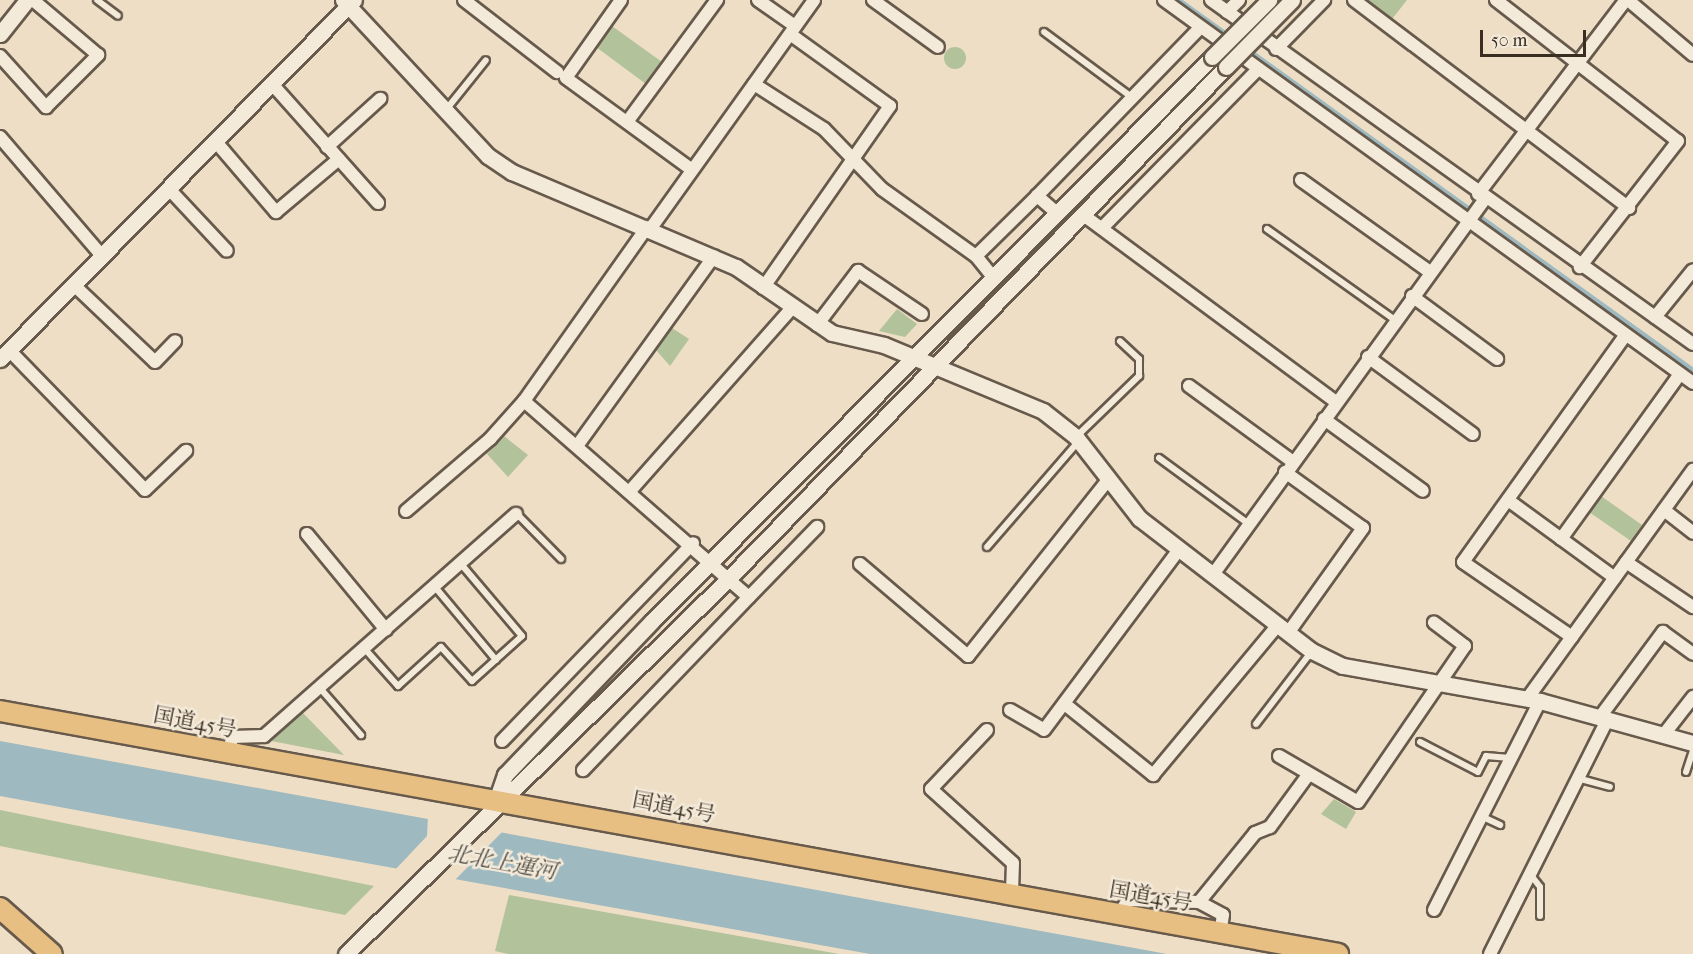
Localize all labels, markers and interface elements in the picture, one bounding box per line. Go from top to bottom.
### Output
scale bar [1483,18,1590,56]
text: 50 m [1491,30,1527,51]
street label: 国道45号 [151,702,239,742]
street label: 国道45号 [630,787,718,827]
water label: 北北上運河 [446,840,558,886]
street label: 国道45号 [1107,876,1195,916]

